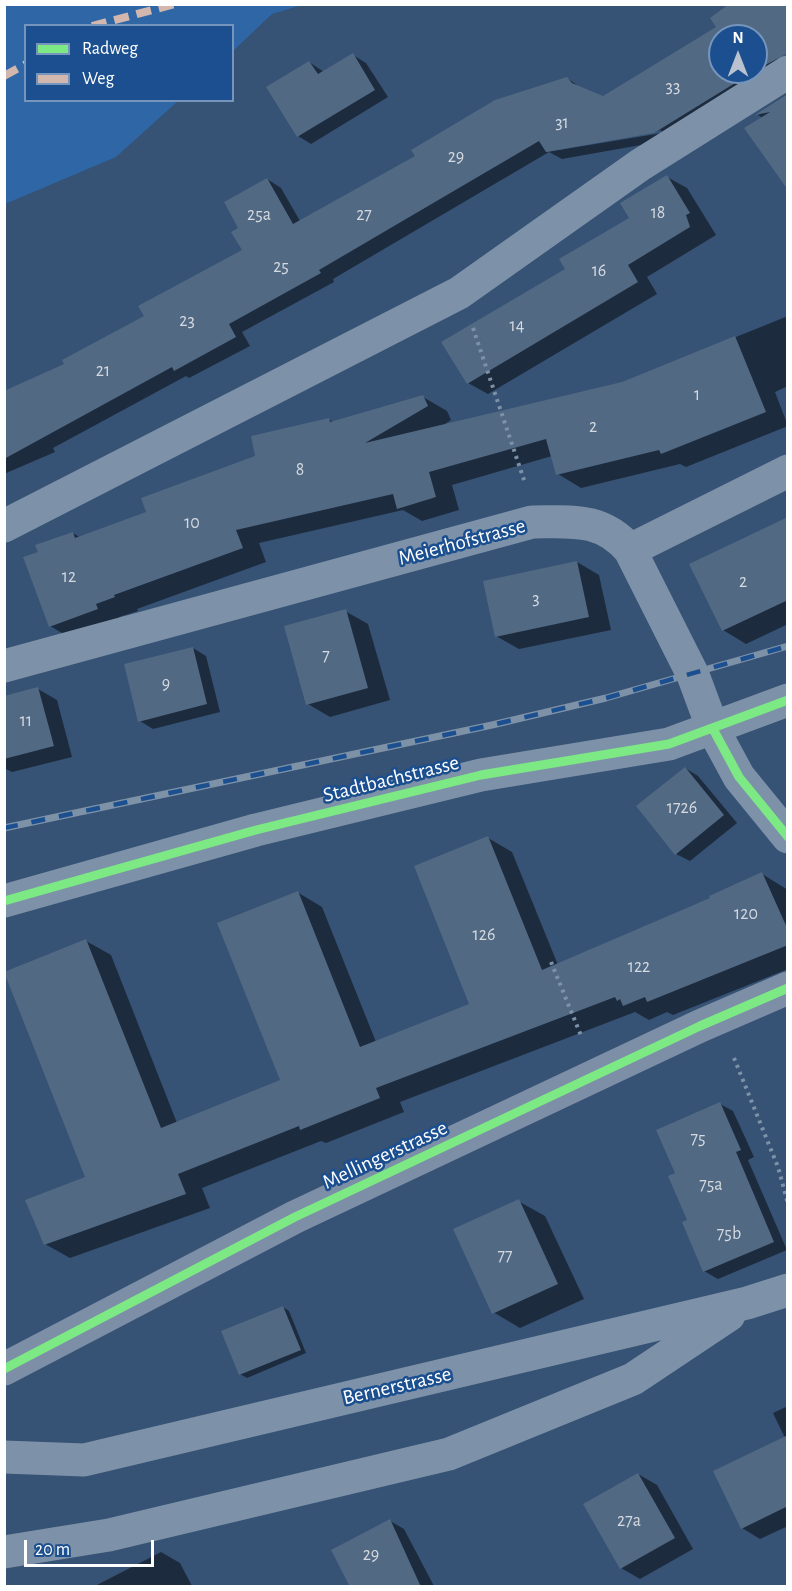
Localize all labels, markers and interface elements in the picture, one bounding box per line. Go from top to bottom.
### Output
legend [24,24,234,102]
north arrow [708,24,768,84]
text: N [732,30,744,46]
text: Radweg [82,40,138,58]
text: Weg [82,70,114,88]
house number: 33 [666,76,680,98]
house number: 31 [555,112,569,134]
house number: 29 [448,146,464,168]
house number: 18 [651,202,665,224]
house number: 25a [247,204,271,226]
house number: 27 [356,204,372,226]
house number: 25 [273,256,289,278]
house number: 16 [592,260,606,282]
house number: 23 [179,310,195,332]
house number: 14 [510,315,524,337]
house number: 21 [96,360,110,382]
house number: 1 [694,384,700,406]
house number: 2 [589,416,597,438]
house number: 8 [296,459,304,481]
house number: 10 [184,512,200,534]
street label: Meierhofstrasse [396,513,528,571]
house number: 12 [62,566,76,588]
house number: 2 [739,571,747,593]
house number: 3 [532,588,540,610]
house number: 7 [322,645,330,667]
house number: 9 [162,673,170,695]
house number: 11 [20,710,32,732]
street label: Stadtbachstrasse [320,750,462,808]
house number: 1726 [667,797,697,819]
house number: 120 [734,903,758,925]
house number: 126 [473,924,495,946]
house number: 122 [628,956,650,978]
street label: Mellingerstrasse [319,1115,451,1195]
house number: 75 [690,1128,706,1150]
house number: 75a [699,1174,723,1196]
house number: 75b [717,1223,741,1245]
house number: 77 [497,1245,513,1267]
street label: Bernerstrasse [340,1361,454,1411]
house number: 27a [617,1510,641,1532]
scale bar [27,1528,158,1566]
text: 20 m [35,1541,70,1559]
house number: 29 [363,1544,379,1566]

